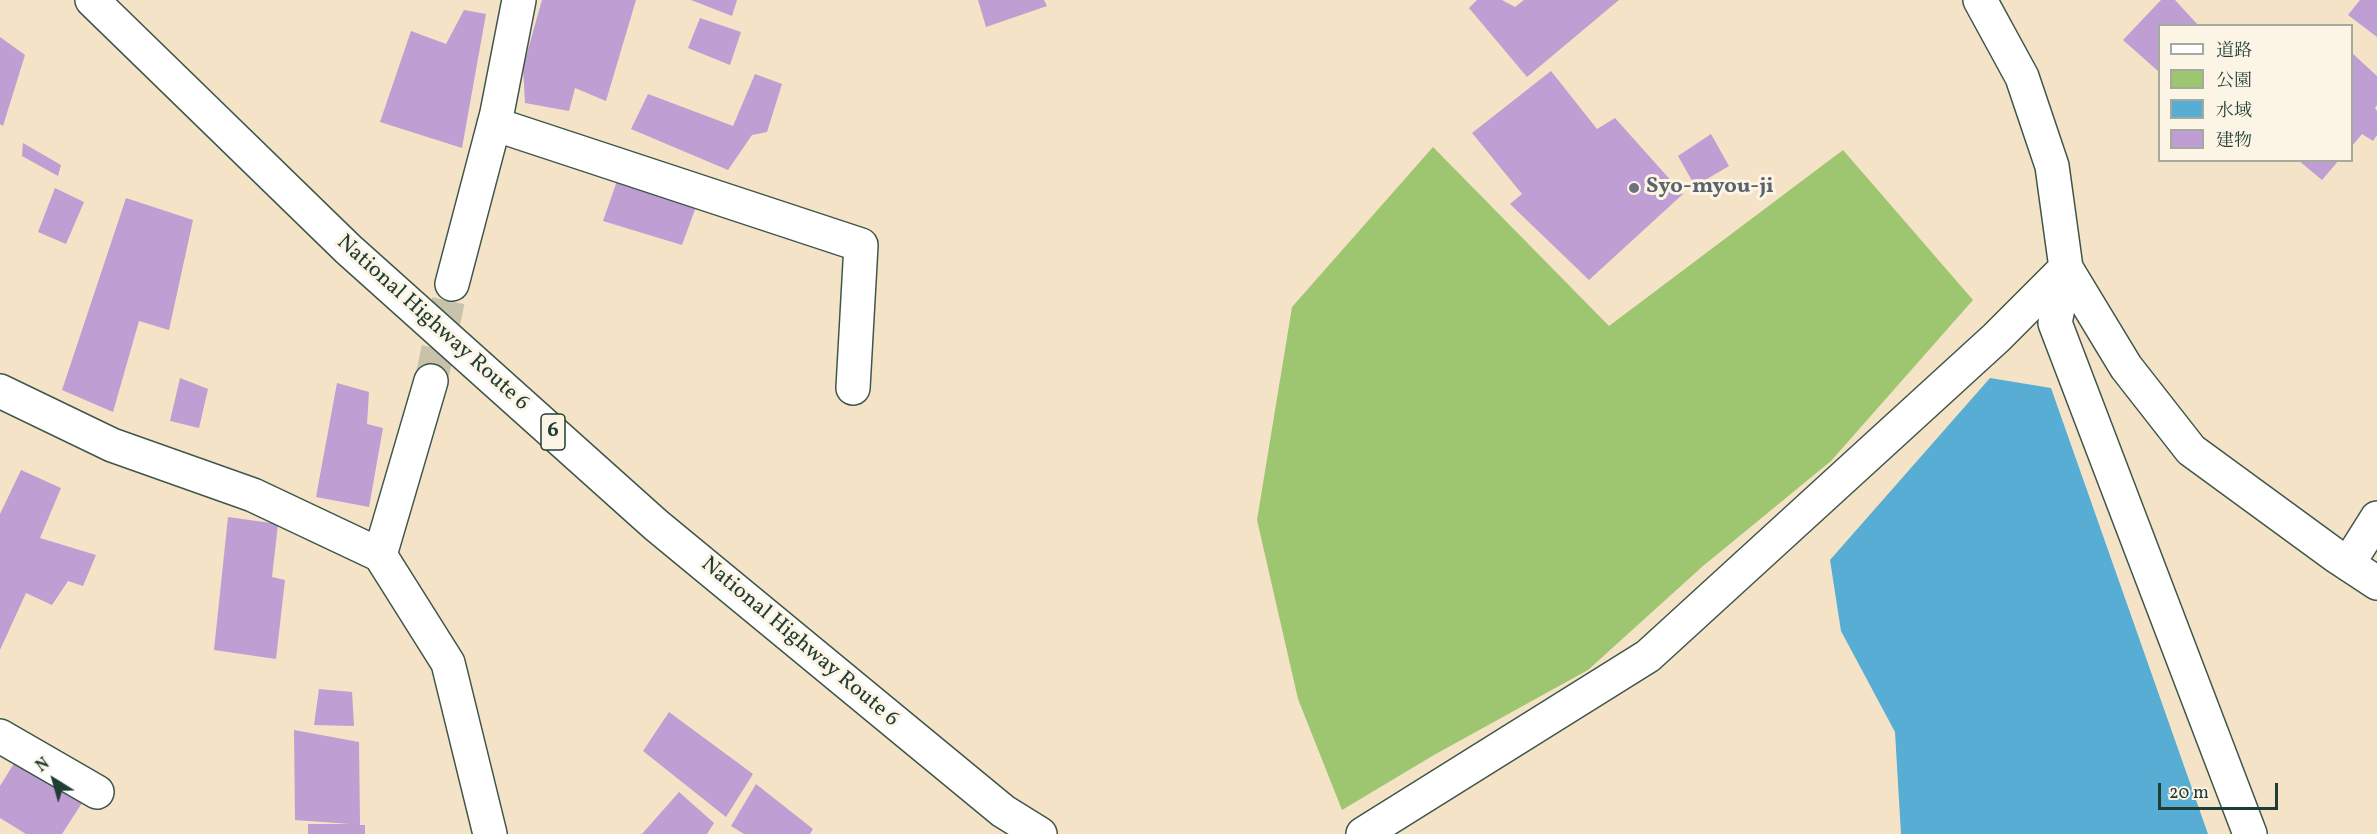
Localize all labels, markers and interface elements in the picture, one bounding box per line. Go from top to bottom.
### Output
legend [2158,24,2353,162]
text: 道路 [2216,39,2252,64]
text: 公園 [2216,69,2252,94]
text: 水域 [2216,99,2252,124]
text: 建物 [2216,129,2252,154]
place label: Syo-myou-ji [1646,175,1774,201]
marker: Syo-myou-ji [1627,181,1641,195]
street label: National Highway Route 6 [330,230,534,418]
road number: 6 [541,414,565,450]
street label: National Highway Route 6 [695,552,903,734]
north arrow [24,750,84,810]
text: N [32,753,54,778]
scale bar [2161,771,2281,809]
text: 20 m [2169,781,2209,806]

